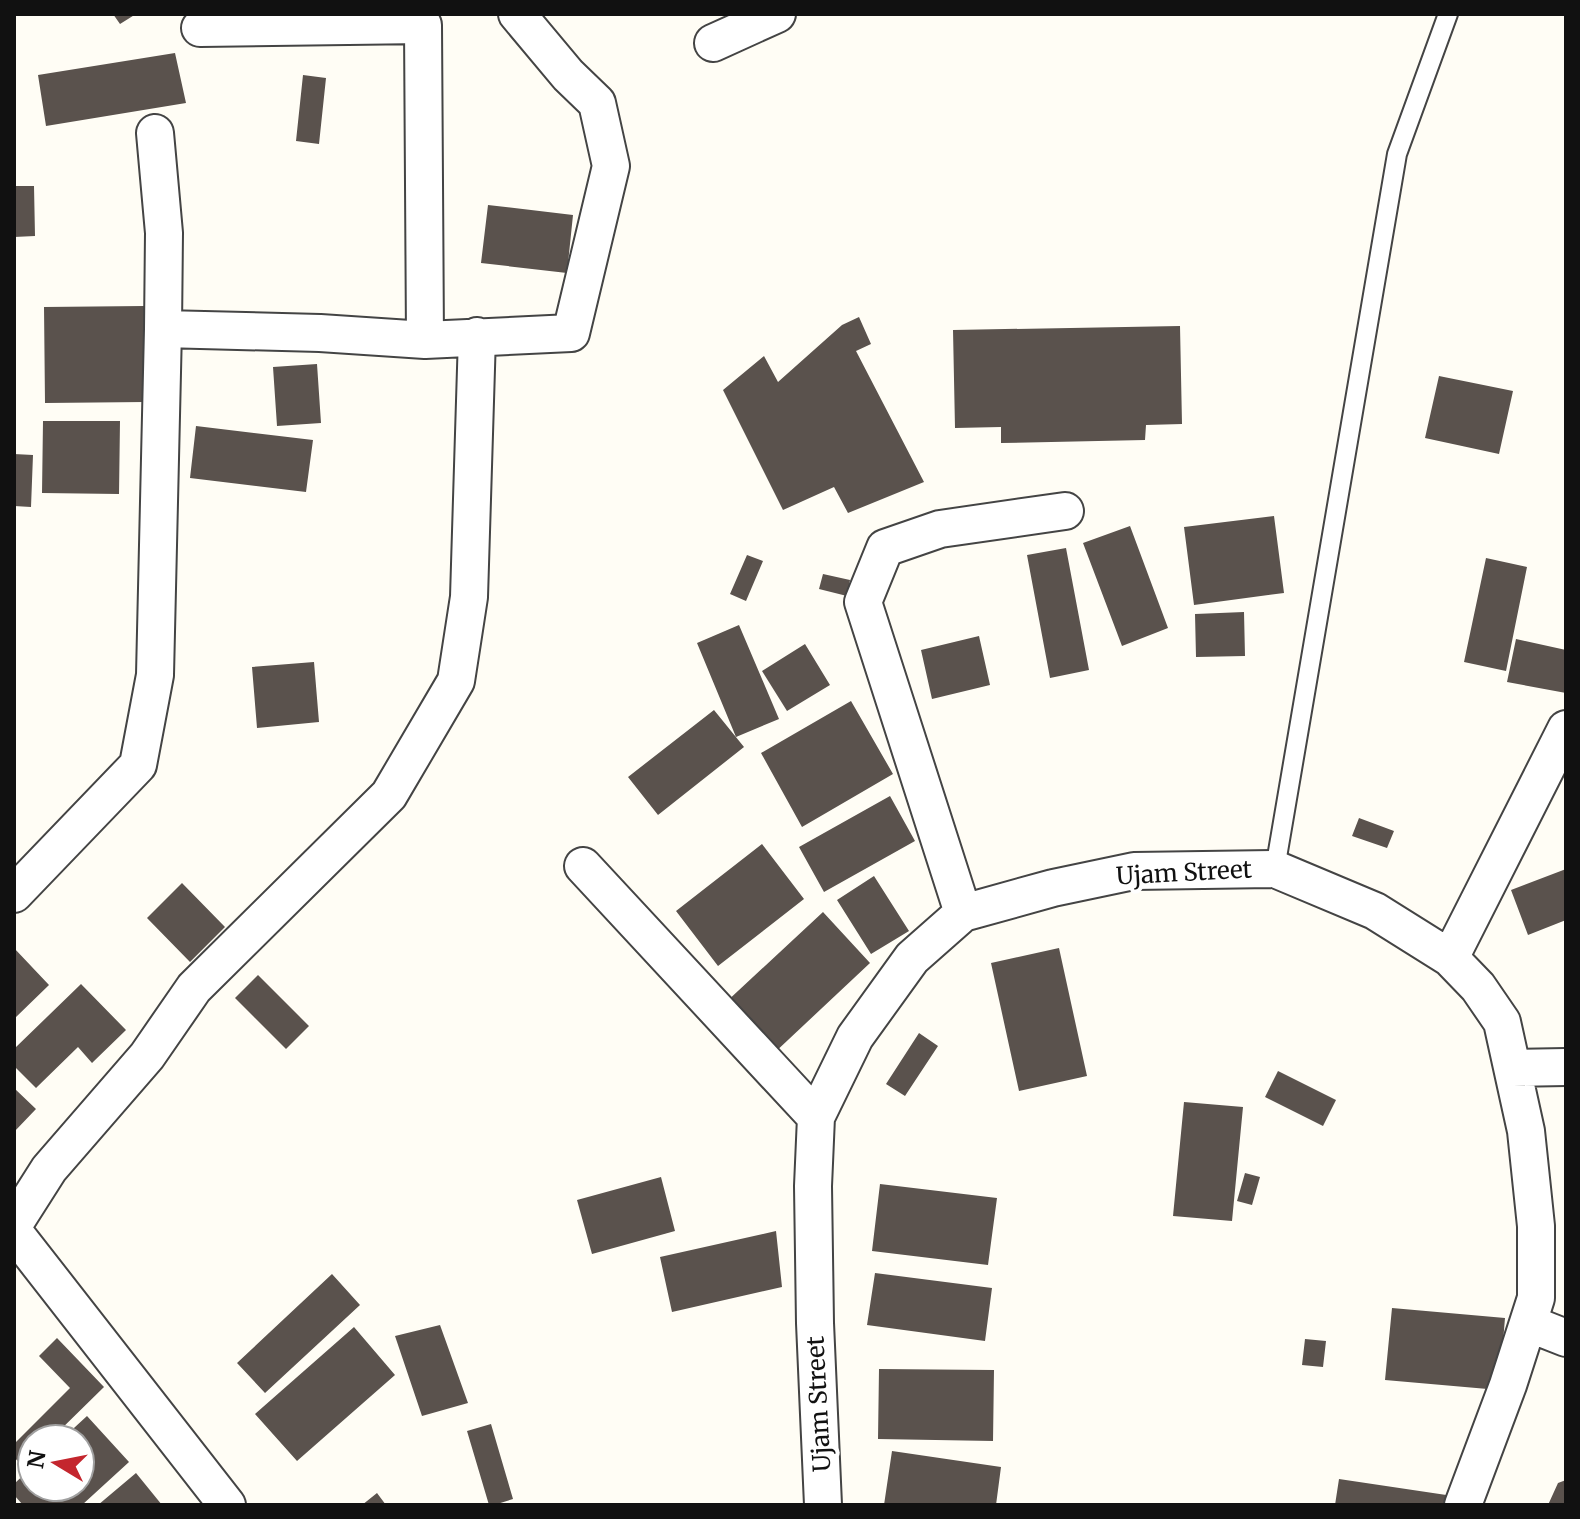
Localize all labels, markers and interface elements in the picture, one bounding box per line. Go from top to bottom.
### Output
street label: Ujam Street [1115,853,1253,892]
street label: Ujam Street [799,1335,838,1473]
north arrow [16,1423,96,1503]
text: N [21,1448,52,1471]

